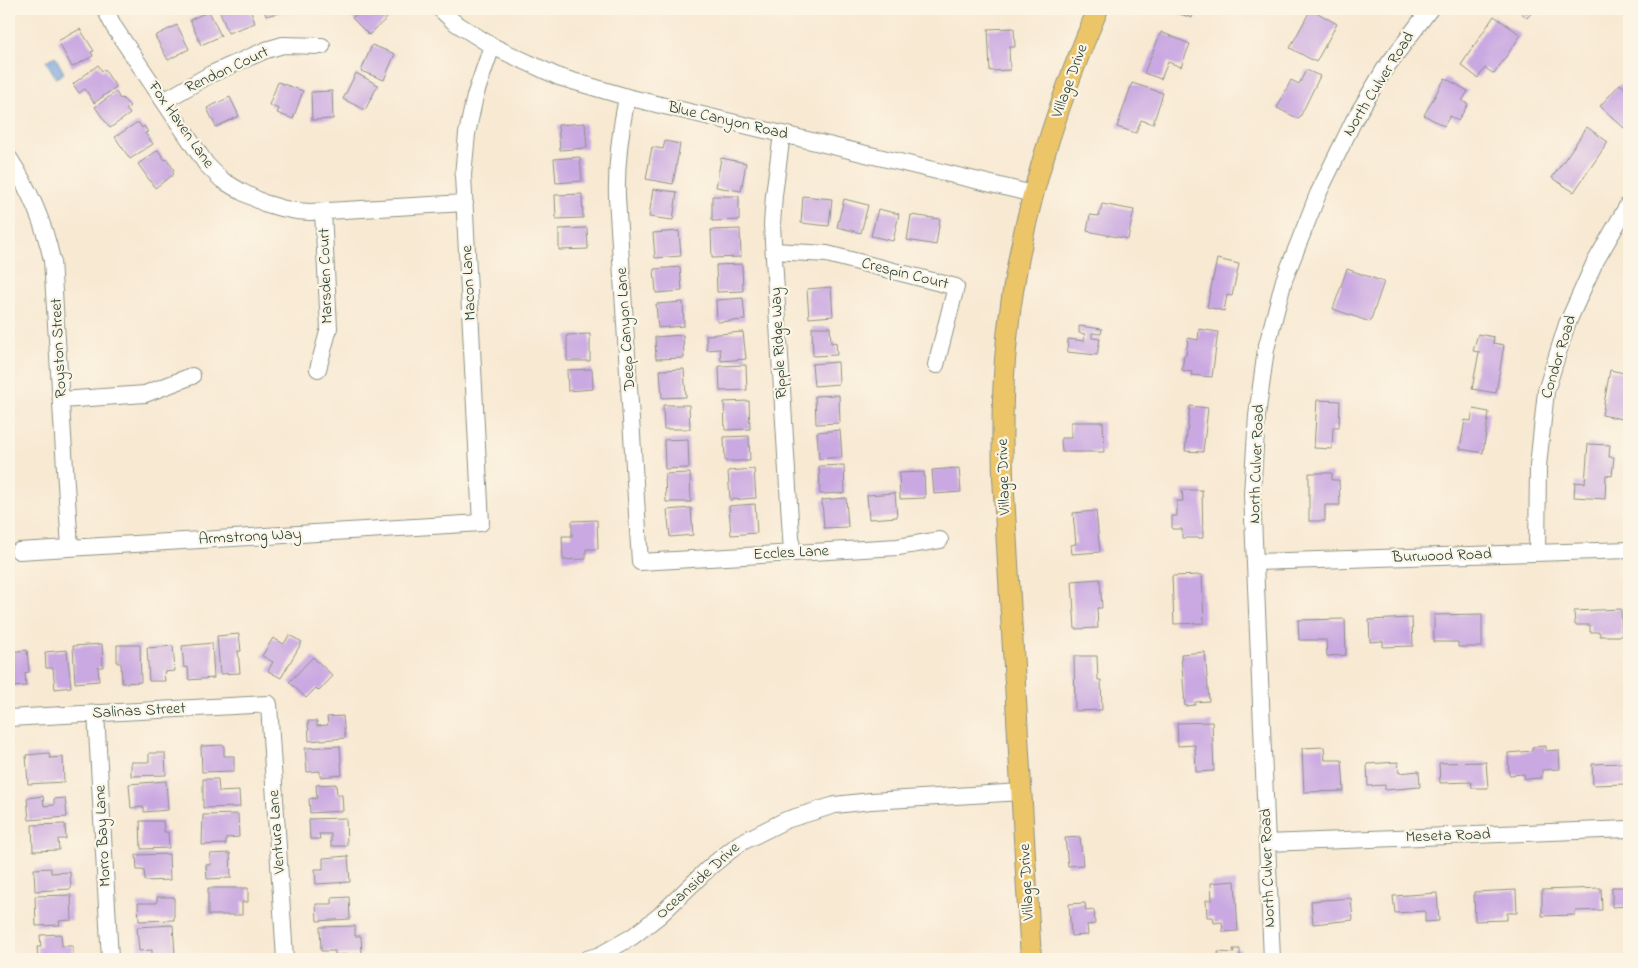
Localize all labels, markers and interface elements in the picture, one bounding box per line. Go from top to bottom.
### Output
street label: North Culver Road [1337,27,1421,141]
street label: Rendon Court [181,40,273,100]
street label: Village Drive [1045,40,1095,122]
street label: Fox Haven Lane [141,76,220,174]
street label: Blue Canyon Road [665,95,790,146]
street label: Marsden Court [312,227,340,324]
street label: Macon Lane [455,244,483,321]
street label: Crespin Court [859,252,952,297]
street label: Deep Canyon Lane [610,266,642,392]
street label: Ripple Ridge Way [764,287,794,399]
street label: Royston Street [44,297,74,399]
street label: Condor Road [1535,312,1583,402]
street label: North Culver Road [1243,404,1271,524]
street label: Village Drive [991,437,1017,517]
street label: Armstrong Way [198,522,302,552]
street label: Eccles Lane [753,539,830,567]
street label: Burwood Road [1391,542,1492,570]
street label: Salinas Street [92,697,187,725]
street label: Morro Bay Lane [88,784,118,888]
street label: Ventura Lane [262,788,292,876]
street label: North Culver Road [1254,808,1282,928]
street label: Meseta Road [1405,823,1491,849]
street label: Oceanside Drive [651,836,746,925]
street label: Village Drive [1013,842,1041,922]

